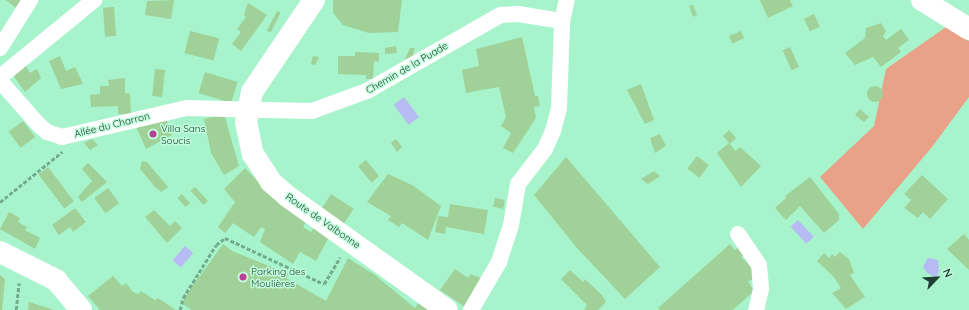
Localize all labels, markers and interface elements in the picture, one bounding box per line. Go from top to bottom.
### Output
street label: Chemin de la Puade [364,40,450,96]
street label: Allée du Charron [73,110,151,140]
place label: Villa Sans Soucis [161,122,205,146]
marker: Villa Sans Soucis [148,129,158,139]
street label: Route de Valbonne [283,191,363,251]
north arrow [917,258,957,298]
place label: Parking des Moulières [251,265,305,288]
text: N [940,266,956,280]
marker: Parking des Moulières [238,272,248,282]

